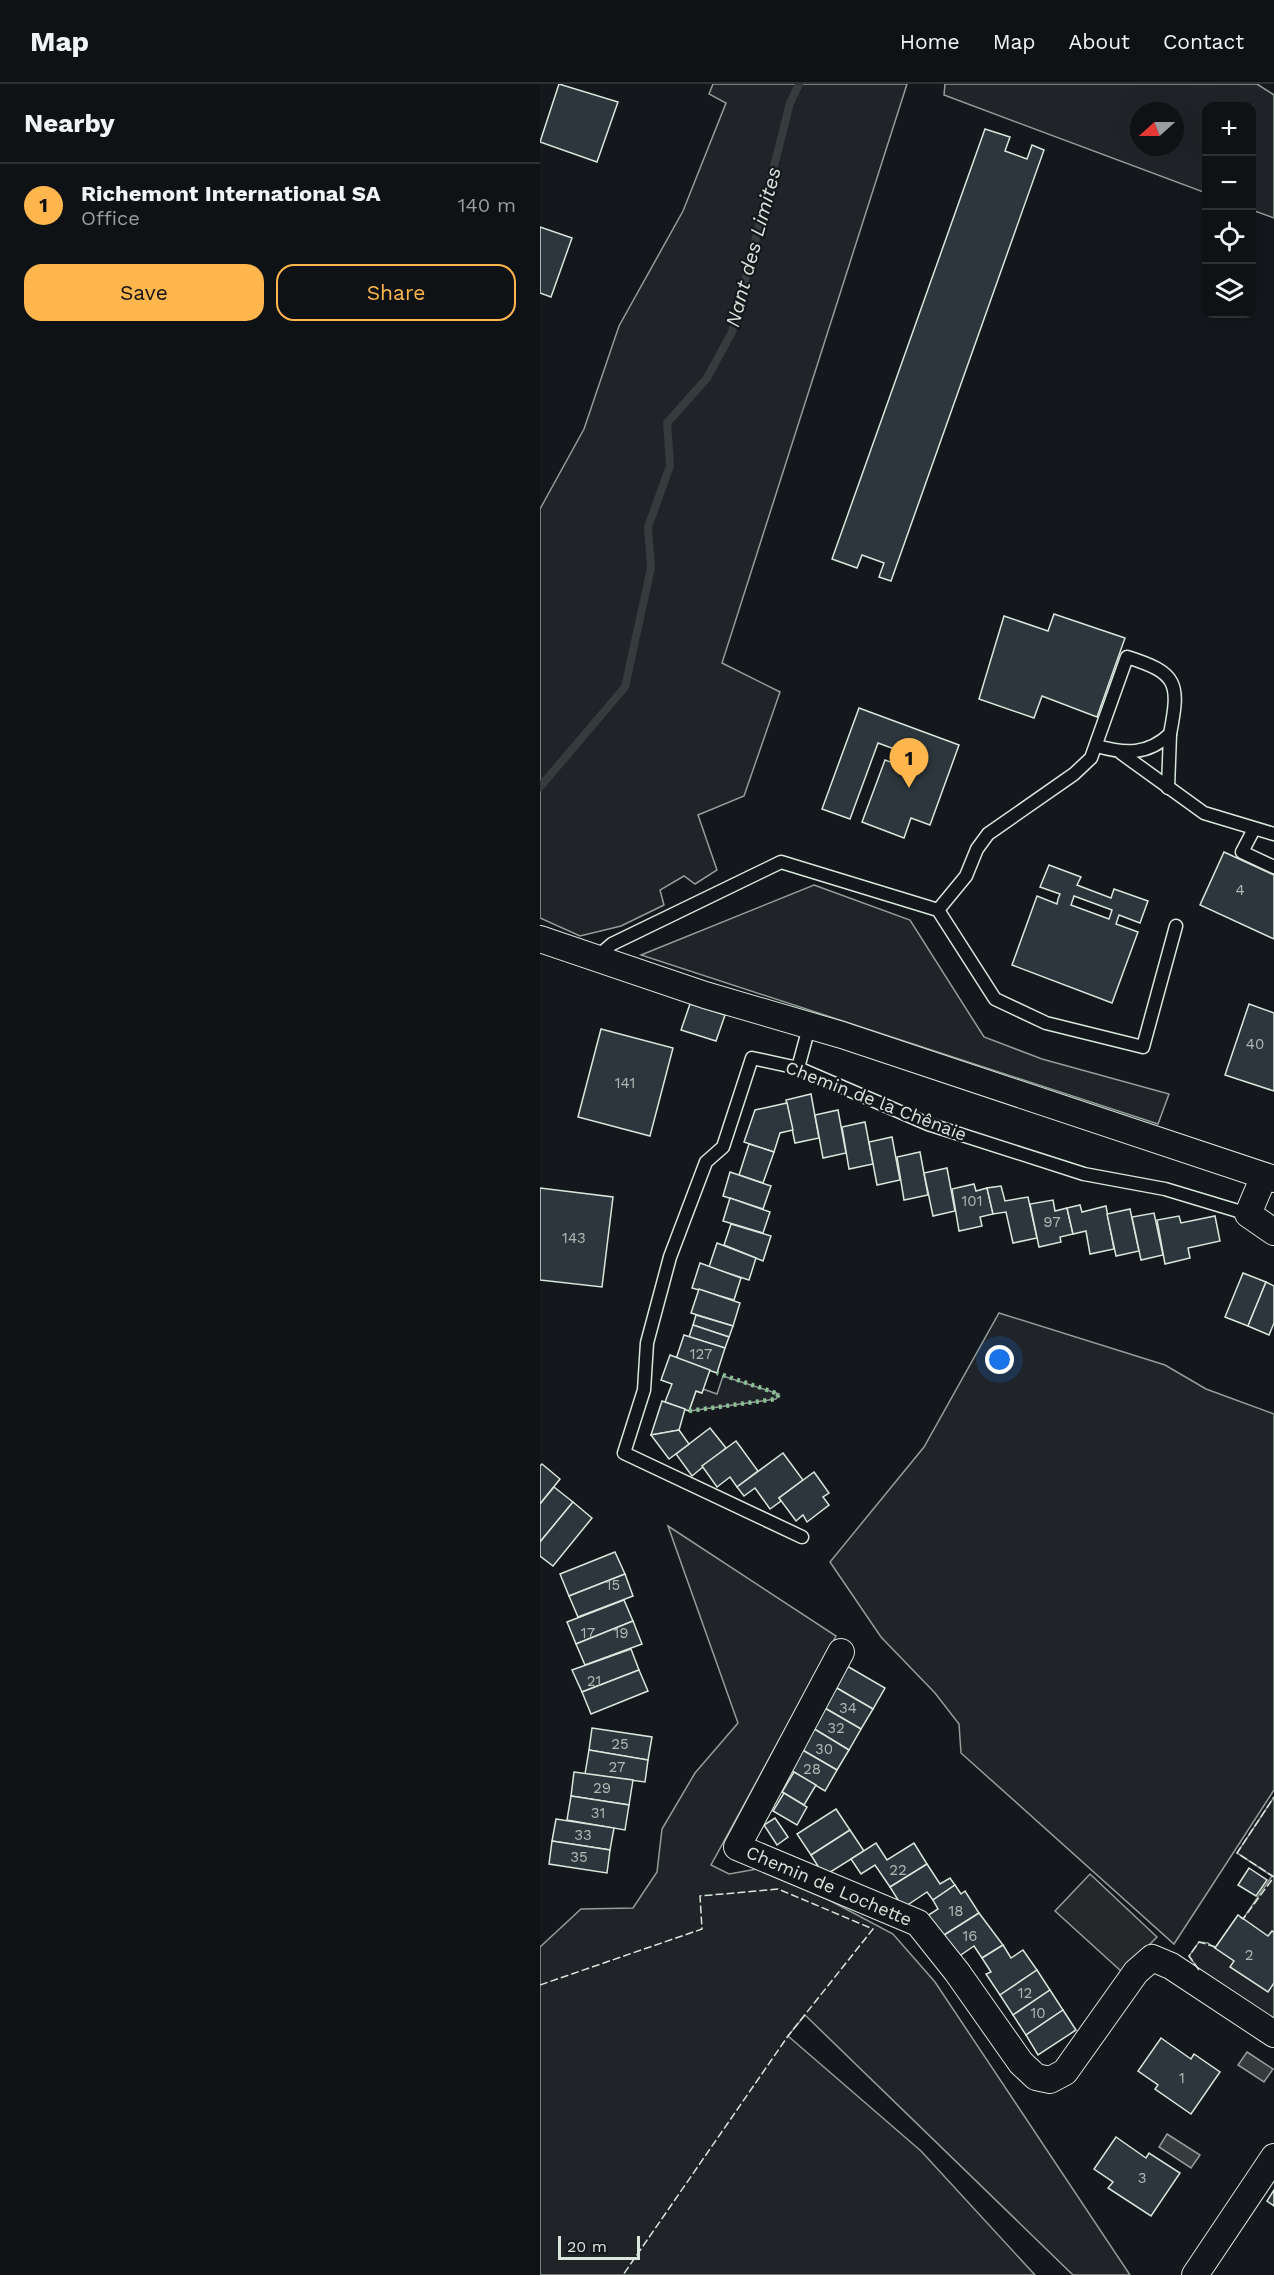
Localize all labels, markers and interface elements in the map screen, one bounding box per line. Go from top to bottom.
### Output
text: Map [30,25,89,58]
text: Home [900,29,960,54]
text: Map [993,29,1036,54]
text: About [1069,29,1130,54]
text: Contact [1163,29,1244,54]
north arrow [1130,102,1184,156]
map controls [1202,102,1256,318]
button: + [1202,102,1256,156]
text: Nearby [24,108,115,138]
button: − [1202,156,1256,210]
water label: Nant des Limites [720,165,786,329]
text: Richemont International SA [81,181,381,206]
text: 1 [39,193,48,217]
text: 140 m [458,193,516,217]
text: Office [81,206,140,230]
button: locate [1202,210,1256,264]
button: Save [24,264,264,321]
button: Share [276,264,516,321]
button: layers [1202,264,1256,318]
pin: 1 [890,738,928,788]
house number: 4 [1235,881,1245,899]
house number: 40 [1246,1035,1264,1053]
street label: Chemin de la Chênaie [782,1056,970,1145]
house number: 141 [615,1074,635,1092]
house number: 101 [961,1192,983,1210]
house number: 97 [1043,1213,1061,1231]
house number: 143 [562,1229,586,1247]
house number: 127 [690,1345,712,1363]
your location [985,1345,1014,1374]
house number: 15 [606,1576,620,1594]
house number: 17 [581,1624,595,1642]
house number: 19 [613,1624,629,1642]
house number: 21 [587,1672,601,1690]
house number: 34 [839,1699,857,1717]
house number: 32 [827,1719,845,1737]
house number: 25 [611,1735,629,1753]
house number: 30 [815,1740,833,1758]
house number: 27 [609,1758,625,1776]
house number: 28 [803,1760,821,1778]
house number: 29 [593,1779,611,1797]
house number: 31 [591,1804,605,1822]
house number: 33 [574,1826,592,1844]
street label: Chemin de Lochette [743,1841,915,1930]
house number: 35 [570,1848,588,1866]
house number: 22 [889,1861,907,1879]
house number: 18 [948,1902,964,1920]
house number: 16 [963,1927,977,1945]
house number: 2 [1245,1946,1253,1964]
house number: 12 [1018,1984,1032,2002]
house number: 10 [1030,2004,1046,2022]
house number: 1 [1179,2069,1185,2087]
house number: 3 [1138,2169,1146,2187]
scale bar [558,2233,640,2260]
text: 20 m [567,2237,607,2256]

